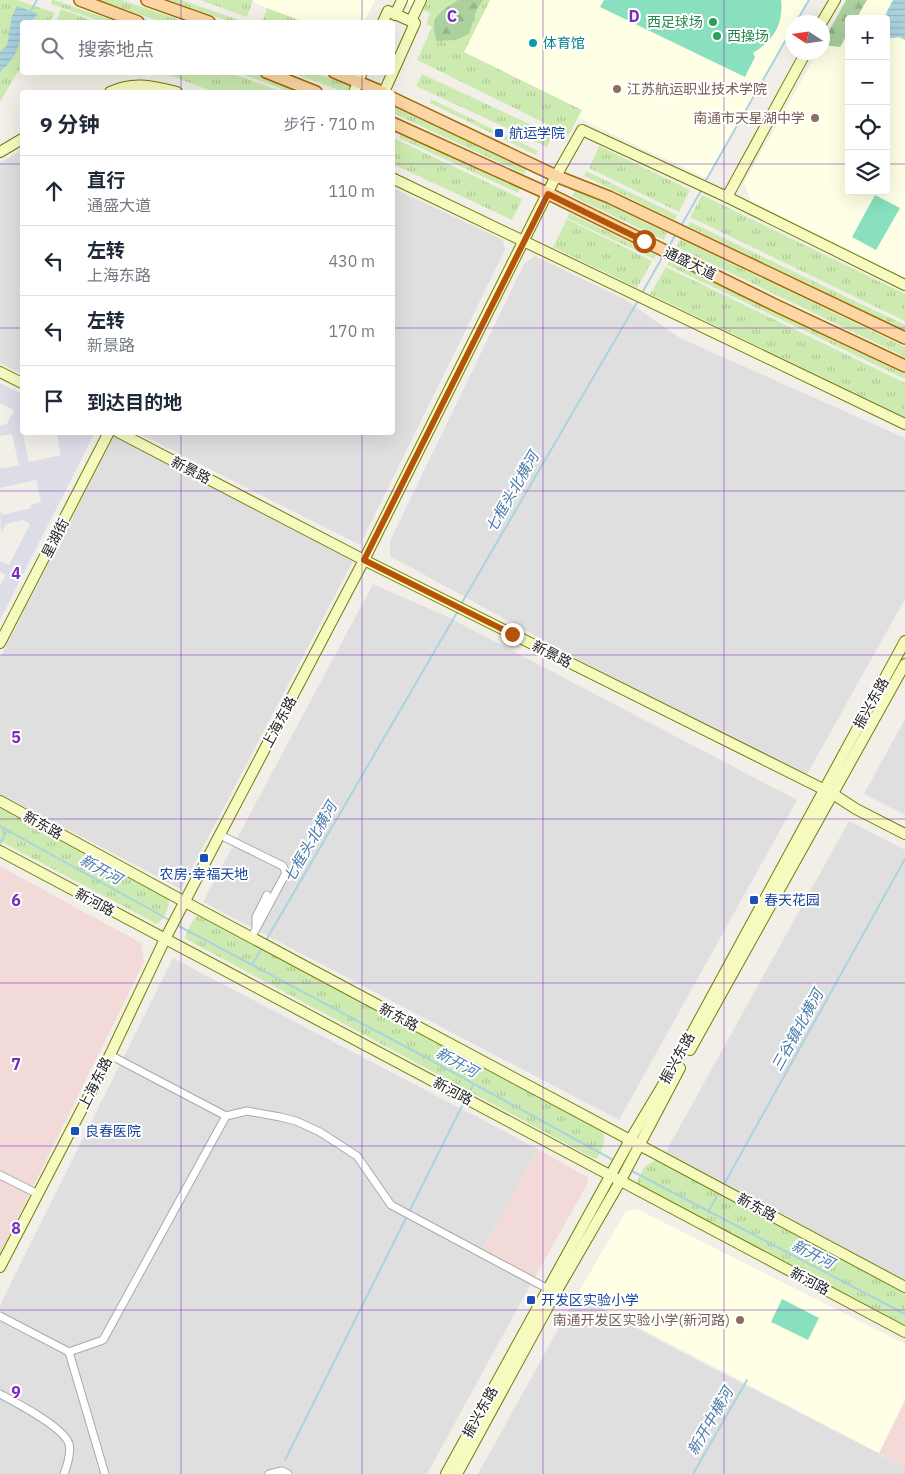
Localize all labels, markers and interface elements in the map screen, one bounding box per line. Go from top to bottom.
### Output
text: C [447,6,457,26]
text: D [628,6,640,26]
place label: 西足球场 [647,13,703,31]
north arrow [785,15,830,60]
map controls [845,15,890,195]
button: + [845,15,890,60]
marker: 西足球场 [707,16,719,28]
search box [20,20,395,75]
place label: 西操场 [727,27,769,45]
marker: 西操场 [711,30,723,42]
icon: search [38,34,66,62]
place label: 体育馆 [543,34,585,52]
text: 搜索地点 [78,37,154,61]
marker: 体育馆 [527,37,539,49]
button: − [845,60,890,105]
place label: 江苏航运职业技术学院 [627,80,767,98]
marker: 江苏航运职业技术学院 [611,83,623,95]
button: locate [845,105,890,150]
place label: 南通市天星湖中学 [693,109,805,127]
text: 9 分钟 [40,110,100,138]
marker: 南通市天星湖中学 [809,112,821,124]
text: 步行 · 710 m [284,114,375,134]
place label: 航运学院 [509,124,565,142]
marker: 航运学院 [493,127,505,139]
button: layers [845,150,890,195]
text: 直行 [87,168,125,192]
icon: ahead [40,177,68,205]
text: 110 m [328,181,375,201]
text: 通盛大道 [87,195,151,215]
route start [633,230,656,253]
text: 左转 [87,238,125,262]
street label: 通盛大道 [661,243,719,283]
icon: left [40,247,68,275]
text: 430 m [328,251,375,271]
text: 上海东路 [87,265,151,285]
text: 左转 [87,308,125,332]
icon: left [40,317,68,345]
text: 170 m [328,321,375,341]
text: 新景路 [87,335,135,355]
icon: arrive [40,387,68,415]
text: 到达目的地 [87,390,182,414]
water label: 七框头北横河 [481,446,544,536]
street label: 新景路 [168,452,214,488]
street label: 星湖街 [37,515,73,561]
text: 4 [11,563,21,583]
route end [501,623,524,646]
street label: 新景路 [529,636,575,672]
street label: 振兴东路 [850,674,892,732]
street label: 上海东路 [258,693,300,751]
text: 5 [11,727,21,747]
water label: 七框头北横河 [279,796,342,886]
street label: 新东路 [20,807,66,843]
water label: 新开河 [77,850,128,890]
marker: 农房·幸福天地 [198,852,210,864]
place label: 农房·幸福天地 [160,865,248,883]
street label: 新河路 [72,884,118,920]
text: 6 [11,890,21,910]
place label: 春天花园 [764,891,820,909]
marker: 春天花园 [748,894,760,906]
water label: 三谷镇北横河 [767,983,829,1074]
street label: 新东路 [376,999,422,1035]
street label: 振兴东路 [656,1029,698,1087]
water label: 新开河 [433,1043,484,1083]
text: 7 [11,1054,21,1074]
street label: 上海东路 [74,1054,116,1112]
street label: 新河路 [430,1073,476,1109]
place label: 良春医院 [85,1122,141,1140]
marker: 良春医院 [69,1125,81,1137]
street label: 新东路 [734,1189,780,1225]
text: 8 [11,1218,21,1238]
water label: 新开河 [789,1235,840,1274]
street label: 新河路 [787,1263,833,1299]
place label: 开发区实验小学 [541,1291,639,1309]
marker: 开发区实验小学 [525,1294,537,1306]
place label: 南通开发区实验小学(新河路) [553,1311,730,1329]
marker: 南通开发区实验小学(新河路) [734,1314,746,1326]
water label: 新开中横河 [683,1381,738,1458]
text: 9 [11,1382,21,1402]
street label: 振兴东路 [459,1383,501,1441]

